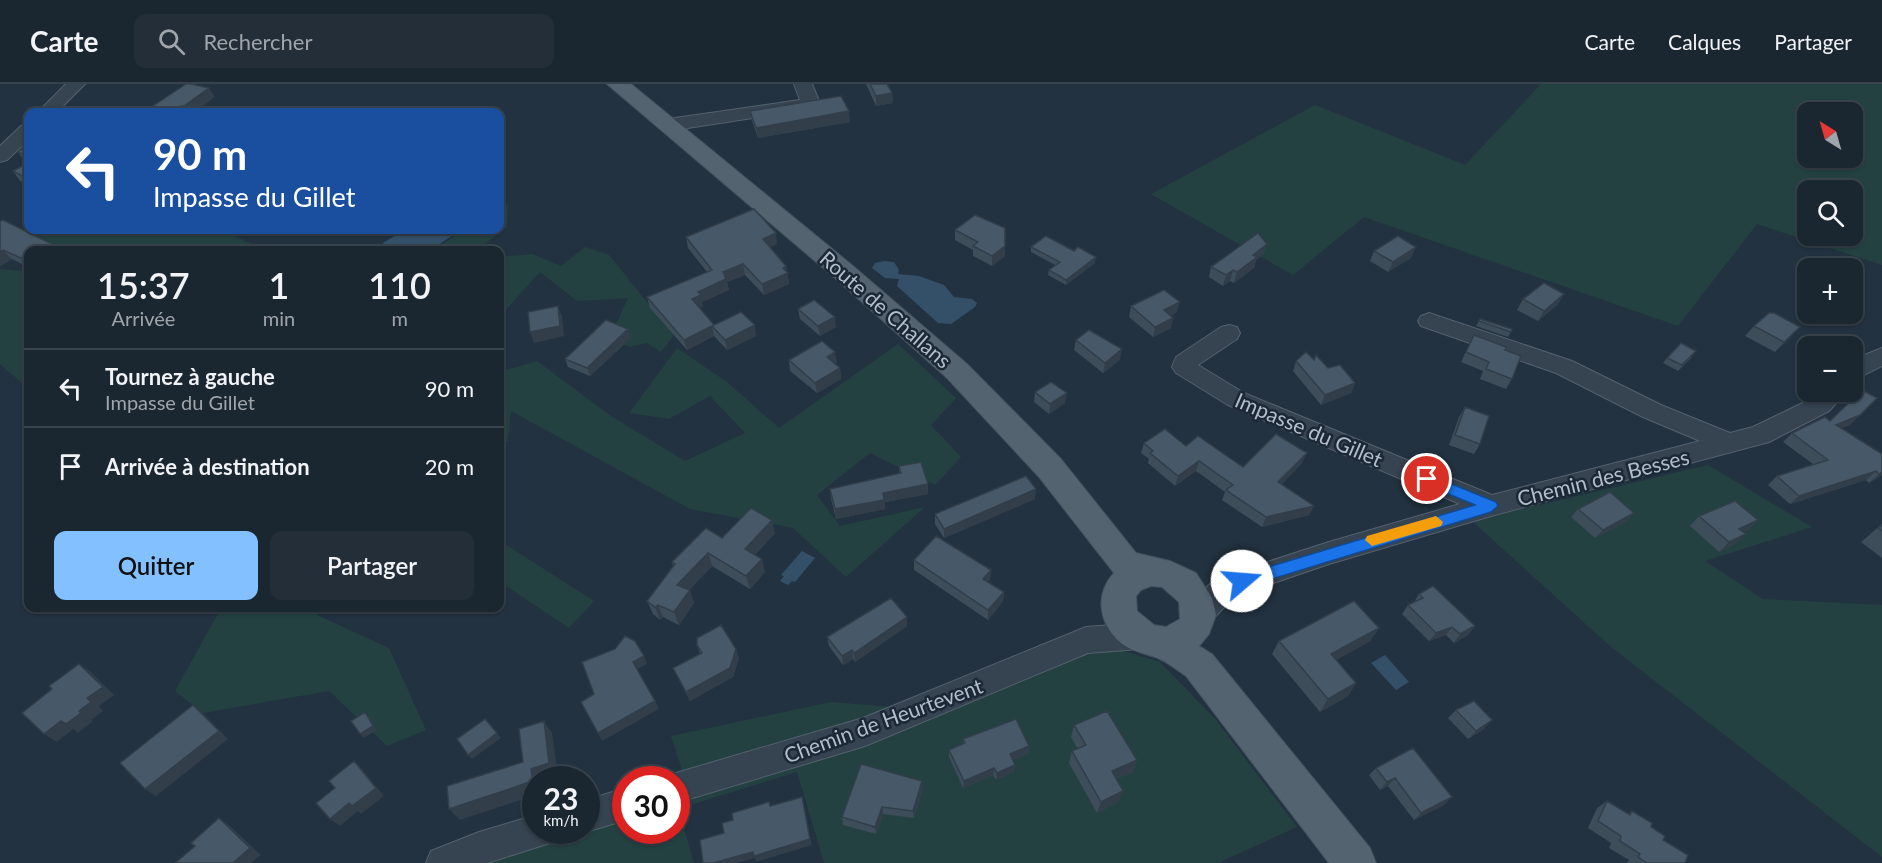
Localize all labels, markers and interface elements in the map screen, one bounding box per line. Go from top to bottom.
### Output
search box [134,14,554,68]
text: Carte [30,24,98,58]
icon: search [155,25,188,58]
text: Rechercher [203,28,312,55]
text: Carte [1584,29,1635,54]
text: Calques [1668,29,1741,54]
text: Partager [1774,29,1852,54]
north arrow [1797,102,1863,168]
map controls [1797,102,1863,402]
text: 90 m [153,129,247,179]
icon: left [54,132,132,210]
text: Impasse du Gillet [153,180,355,213]
button: search [1797,180,1863,246]
street label: Route de Challans [815,245,957,373]
button: + [1797,258,1863,324]
text: 15:37 [97,263,190,307]
text: 1 [269,263,289,307]
text: 110 [368,263,431,307]
text: Arrivée [111,306,175,330]
text: min [263,306,295,330]
text: m [391,306,408,330]
button: − [1797,336,1863,402]
text: Tournez à gauche [105,363,275,390]
icon: left [54,372,87,405]
text: 90 m [425,375,474,402]
street label: Impasse du Gillet [1232,387,1387,471]
text: Impasse du Gillet [105,390,255,414]
street label: Chemin des Besses [1514,444,1692,510]
icon: arrive [54,450,87,483]
text: Arrivée à destination [105,453,310,480]
text: 20 m [425,453,474,480]
pin [1401,453,1452,504]
icon: arrive [1410,462,1443,495]
button: Quitter [54,531,258,600]
button: Partager [270,531,474,600]
position arrow [1210,549,1274,613]
street label: Chemin de Heurtevent [780,672,986,768]
speed limit sign: 30 [612,766,690,844]
text: 23 [544,780,578,816]
text: km/h [543,811,579,829]

